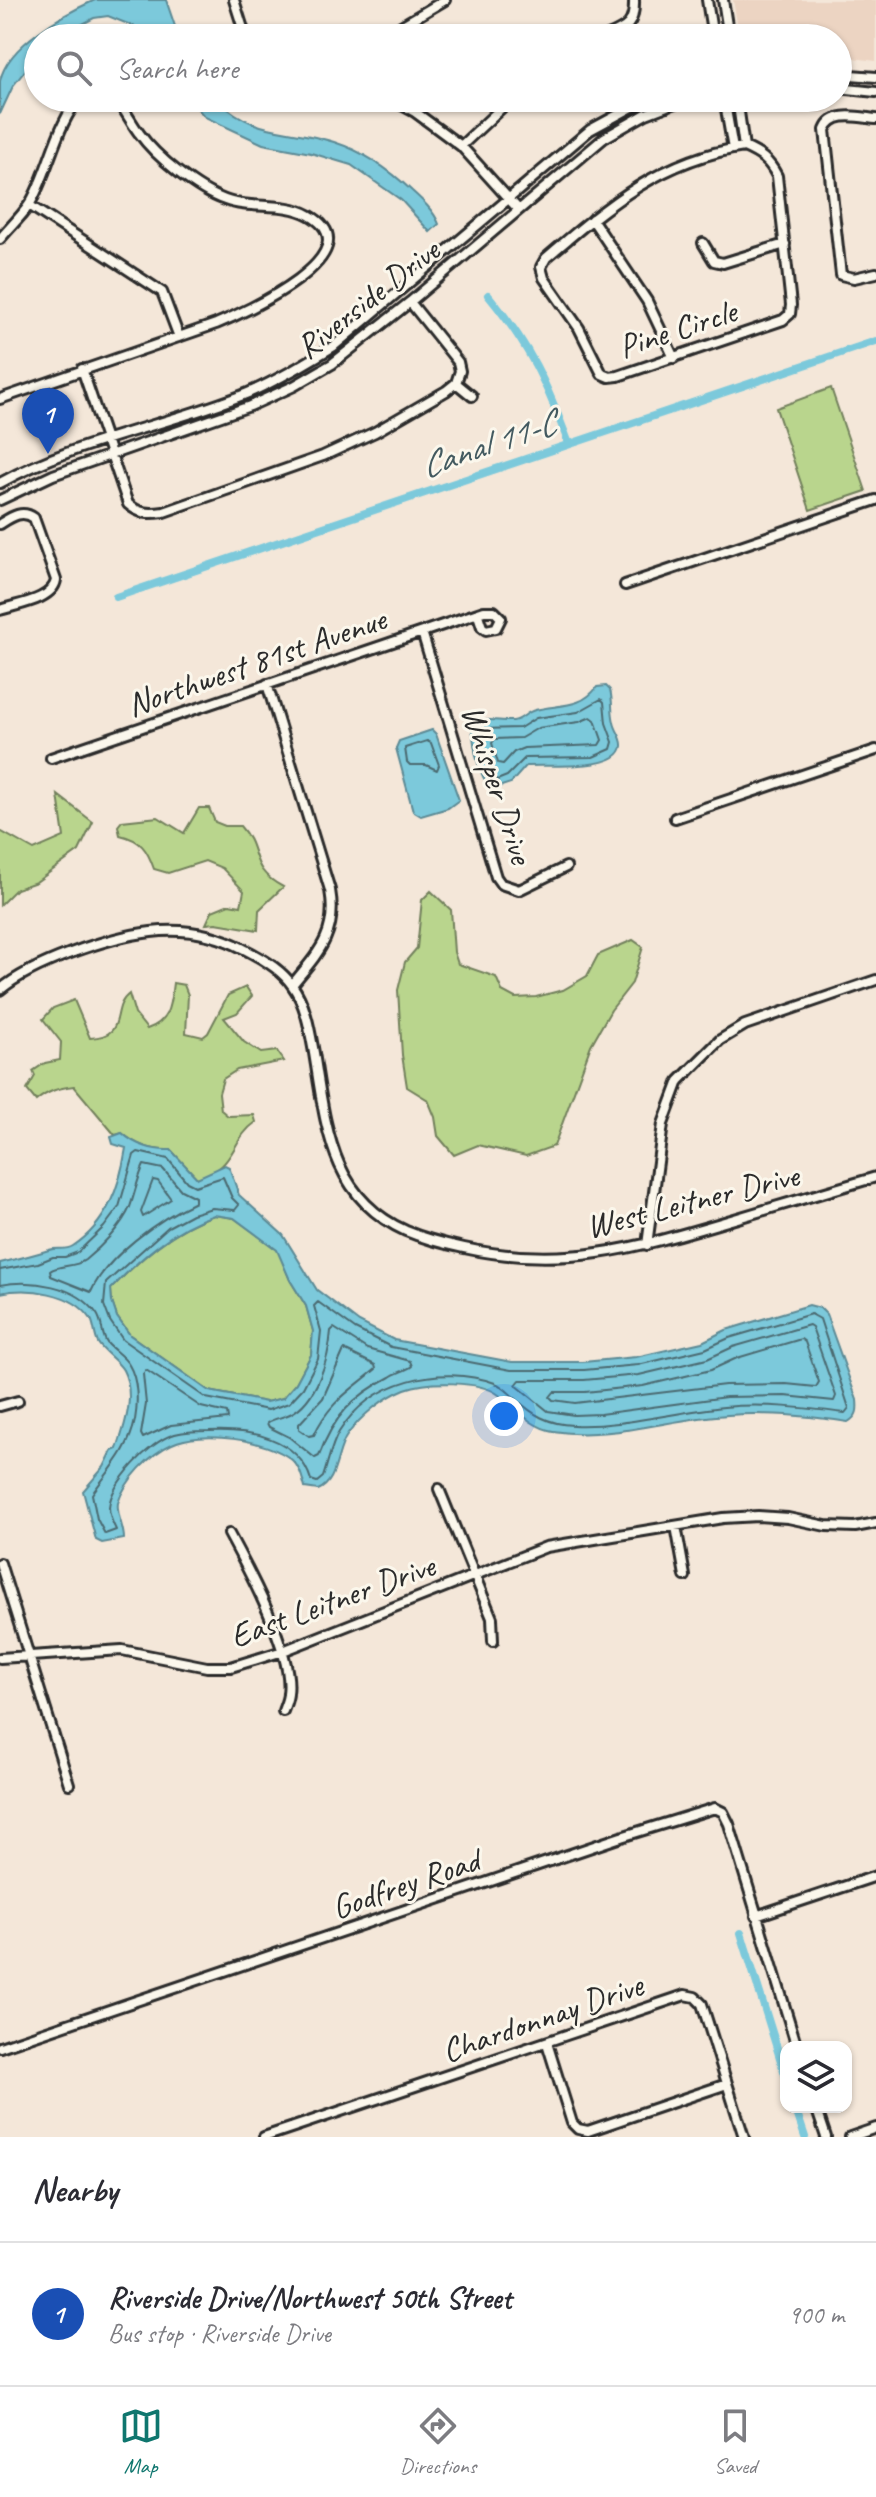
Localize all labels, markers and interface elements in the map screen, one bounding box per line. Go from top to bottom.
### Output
search box [24,24,852,112]
icon: search [52,46,96,90]
text: Search here [116,49,238,87]
street label: Riverside Drive [287,228,449,368]
street label: Pine Circle [613,288,744,368]
pin: 1 [22,388,74,454]
water label: Canal 11-C [414,397,569,488]
street label: Northwest 81st Avenue [121,596,393,726]
street label: Whisper Drive [452,699,544,872]
street label: West Leitner Drive [581,1153,805,1248]
your location [484,1396,524,1436]
street label: East Leitner Drive [224,1543,442,1657]
street label: Godfrey Road [326,1836,490,1929]
street label: Chardonnay Drive [436,1962,650,2072]
map controls [780,2041,852,2113]
button: layers [780,2041,852,2113]
text: Nearby [32,2168,118,2211]
text: Riverside Drive/Northwest 50th Street [108,2279,512,2317]
text: 1 [52,2298,64,2331]
text: 900 m [788,2298,844,2331]
text: Bus stop · Riverside Drive [108,2317,331,2350]
tab: Map [119,2404,163,2480]
tab: Directions [400,2404,476,2480]
tab: Saved [713,2404,757,2480]

